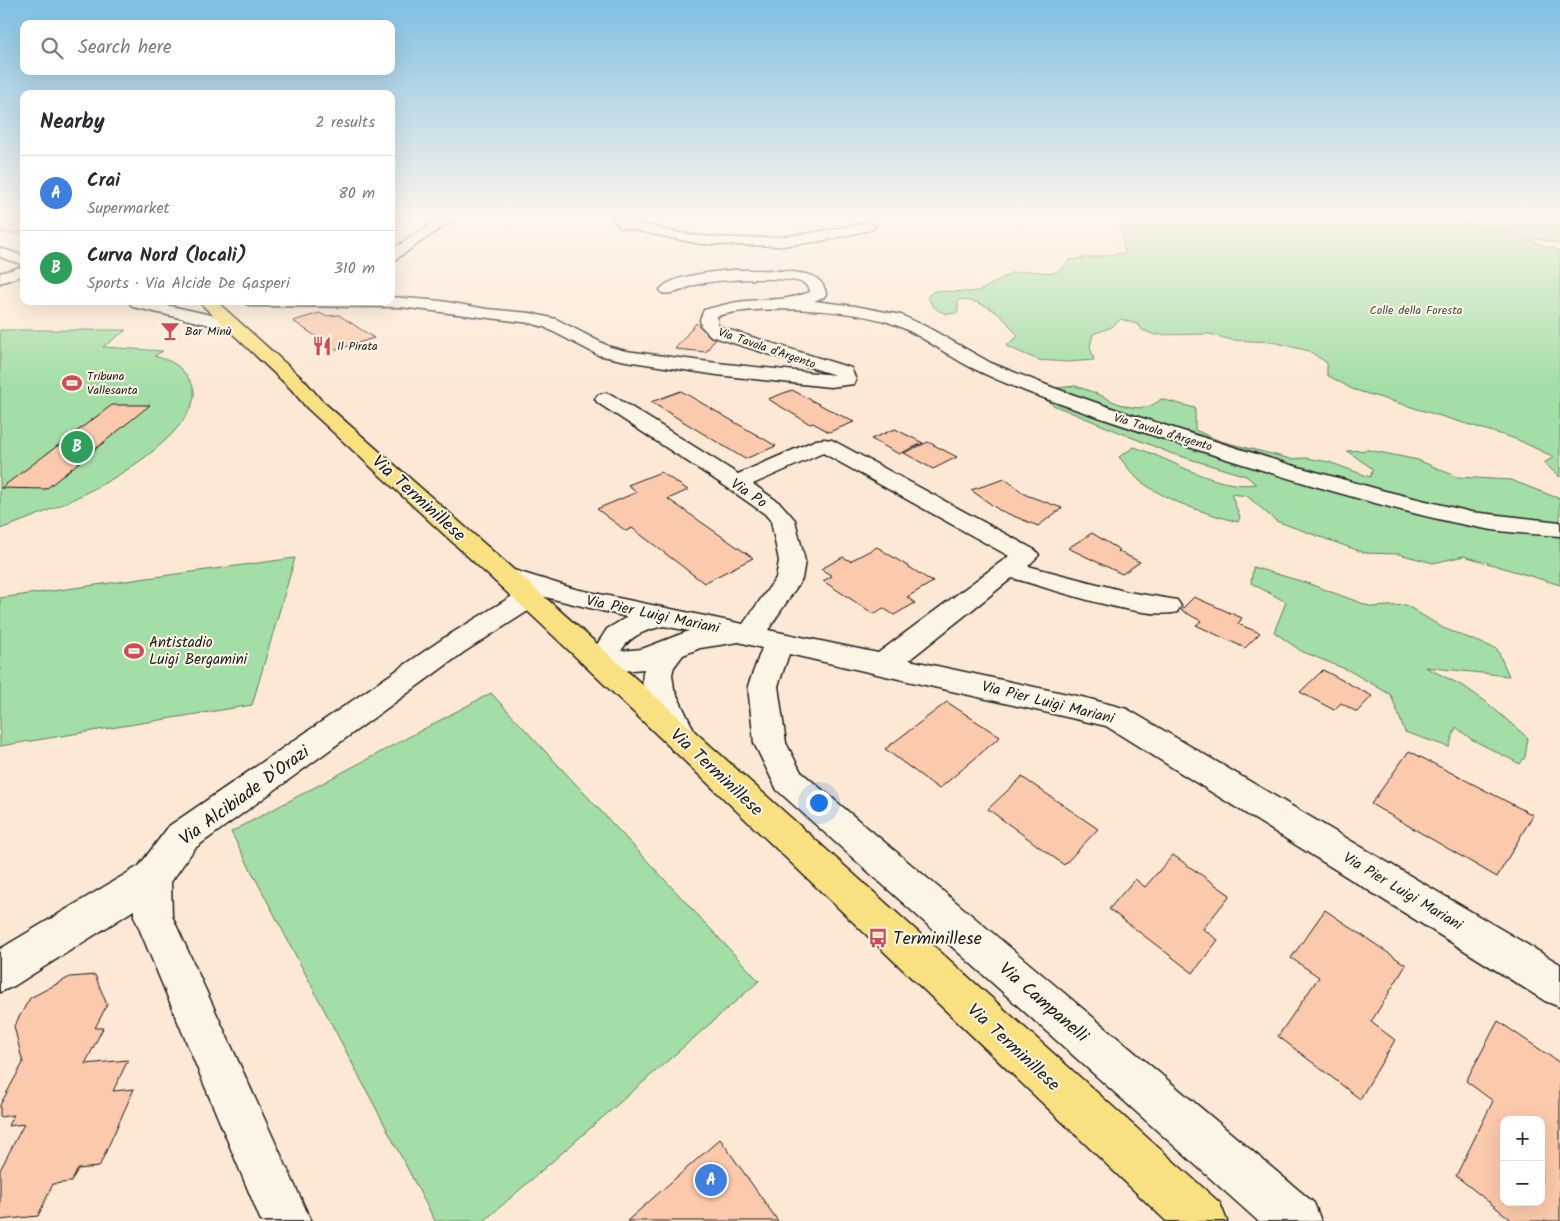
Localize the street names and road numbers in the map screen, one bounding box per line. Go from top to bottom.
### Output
street label: Via Tavola d'Argento [715,323,818,374]
street label: Via Tavola d'Argento [1111,408,1214,457]
street label: Via Terminillese [364,449,472,549]
street label: Via Po [725,473,772,515]
street label: Via Pier Luigi Mariani [584,589,723,641]
street label: Via Pier Luigi Mariani [979,675,1118,731]
street label: Via Terminillese [663,722,769,824]
street label: Via Alcibiade D'Orazi [173,738,317,854]
street label: Via Pier Luigi Mariani [1338,847,1468,938]
street label: Via Campanelli [992,956,1095,1051]
street label: Via Terminillese [960,997,1066,1099]

